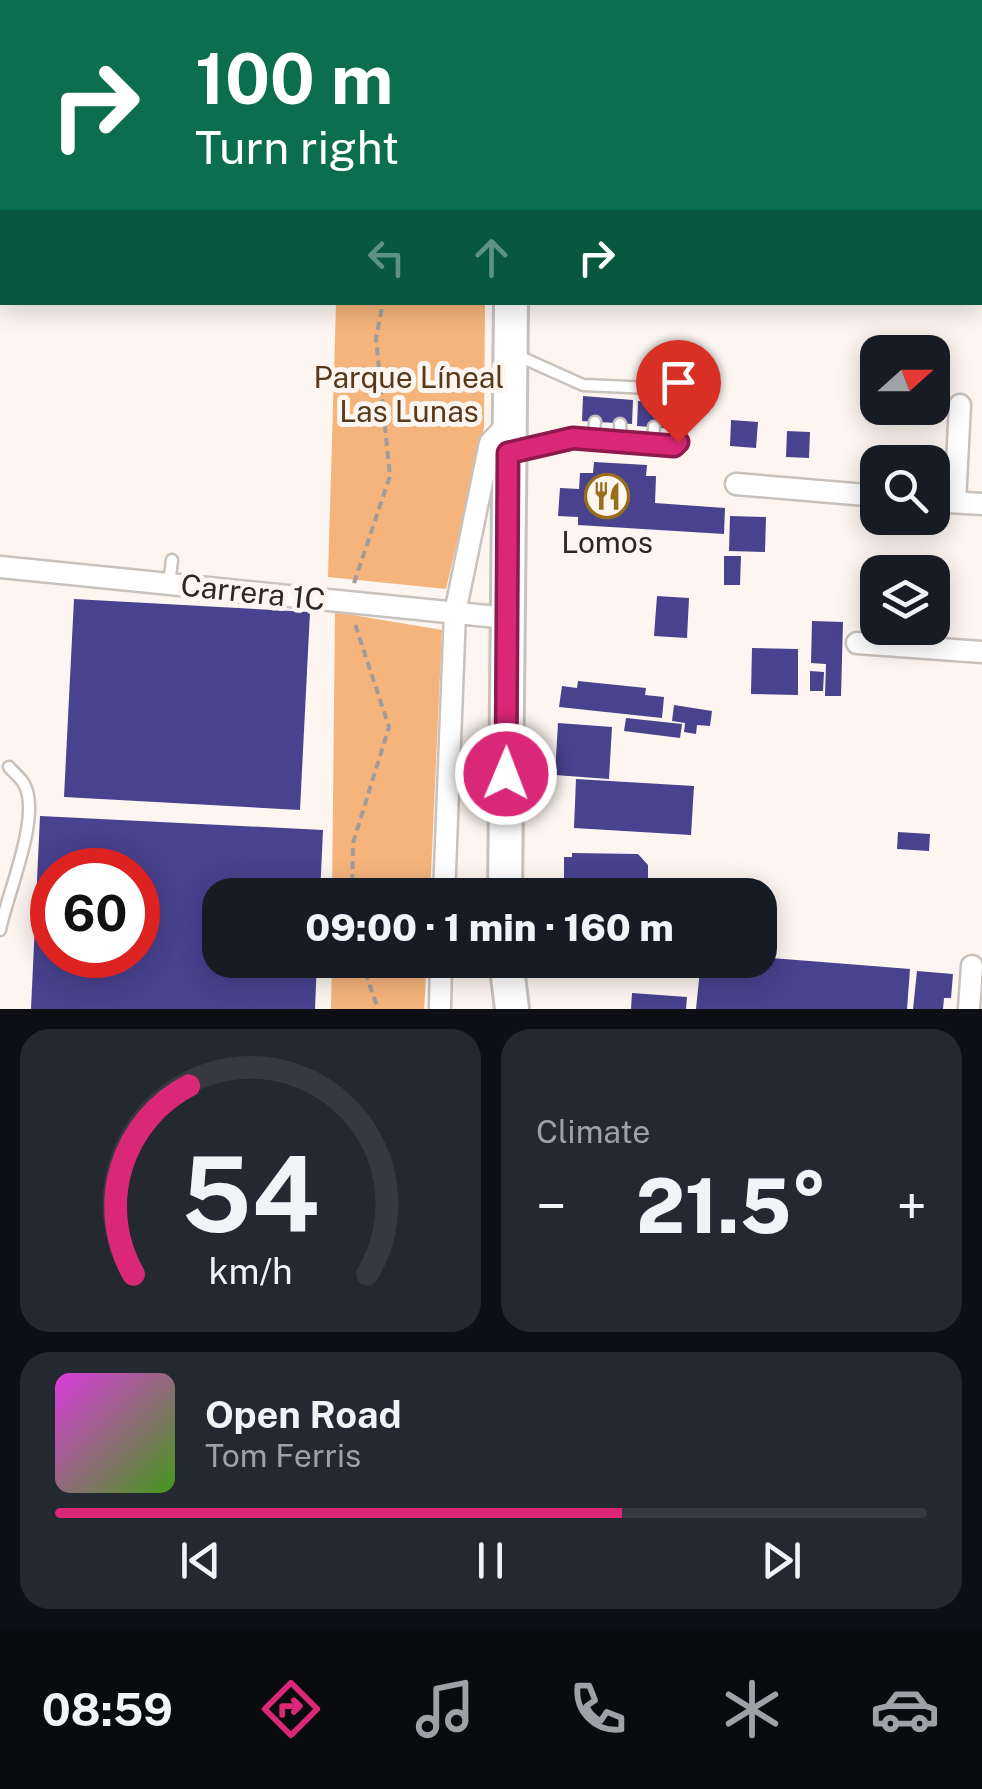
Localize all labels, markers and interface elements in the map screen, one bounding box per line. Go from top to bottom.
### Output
text: 100 m [195,37,393,120]
icon: right [30,40,160,170]
text: Turn right [195,121,399,174]
icon: left [359,230,414,285]
icon: ahead [464,230,519,285]
icon: right [569,230,624,285]
north arrow [860,335,950,425]
map controls [860,335,950,645]
pin [636,340,721,443]
icon: arrive [651,355,706,410]
park label: Parque Líneal Las Lunas [314,359,504,429]
button: search [860,445,950,535]
restaurant icon: Lomos [584,473,630,519]
place label: Lomos [561,524,653,560]
button: layers [860,555,950,645]
street label: Carrera 1C [179,567,327,617]
position arrow [454,722,558,826]
speed limit sign: 60 [30,848,160,978]
text: 09:00 · 1 min · 160 m [305,905,674,950]
text: Climate [536,1113,650,1150]
text: 54 [181,1133,320,1255]
text: 21.5° [636,1162,827,1250]
text: − [536,1174,567,1238]
text: + [897,1174,927,1238]
text: km/h [208,1250,293,1292]
text: Open Road [205,1392,402,1437]
text: Tom Ferris [205,1437,361,1474]
icon: previous [173,1533,228,1588]
icon: pause [463,1533,518,1588]
icon: next [754,1533,809,1588]
icon: directions [256,1674,326,1744]
icon: music [410,1674,480,1744]
icon: phone [563,1674,633,1744]
icon: climate [717,1674,787,1744]
icon: car [870,1674,940,1744]
text: 08:59 [42,1683,173,1736]

